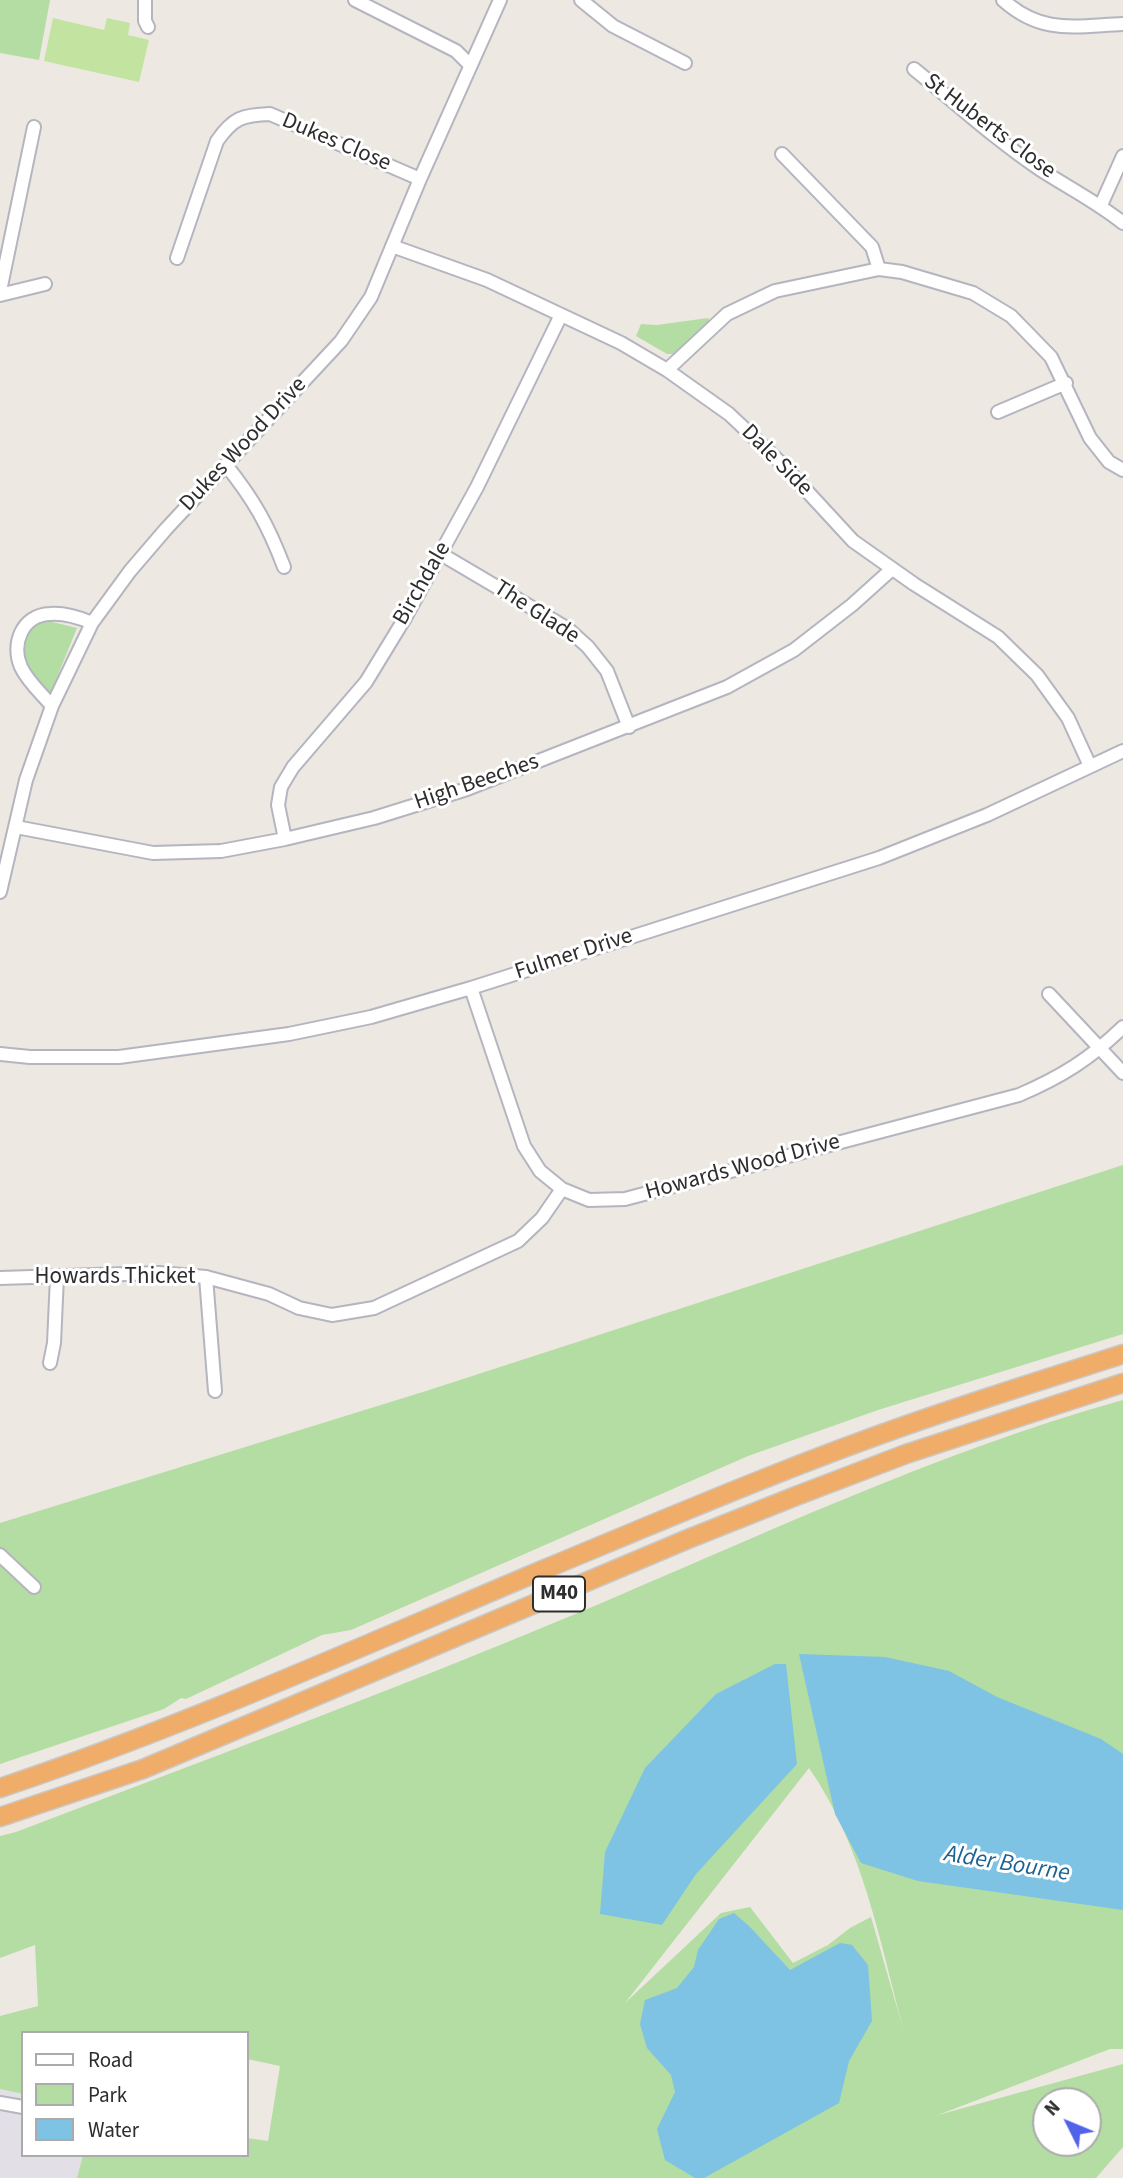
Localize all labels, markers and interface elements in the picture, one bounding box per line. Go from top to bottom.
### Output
street label: St Huberts Close [918,68,1060,186]
street label: Dukes Close [277,108,395,178]
street label: Dukes Wood Drive [175,372,313,518]
street label: Dale Side [735,420,817,502]
street label: Birchdale [388,537,458,631]
street label: The Glade [488,575,584,651]
street label: High Beeches [411,749,543,817]
street label: Fulmer Drive [512,923,636,987]
street label: Howards Wood Drive [643,1129,843,1207]
street label: Howards Thicket [35,1264,195,1292]
road number: M40 [533,1576,585,1612]
water label: Alder Bourne [942,1841,1072,1889]
legend [21,2031,248,2157]
text: Road [88,2045,133,2075]
text: Park [88,2080,127,2110]
north arrow [1032,2087,1102,2157]
text: N [1039,2095,1067,2123]
text: Water [88,2115,139,2145]

